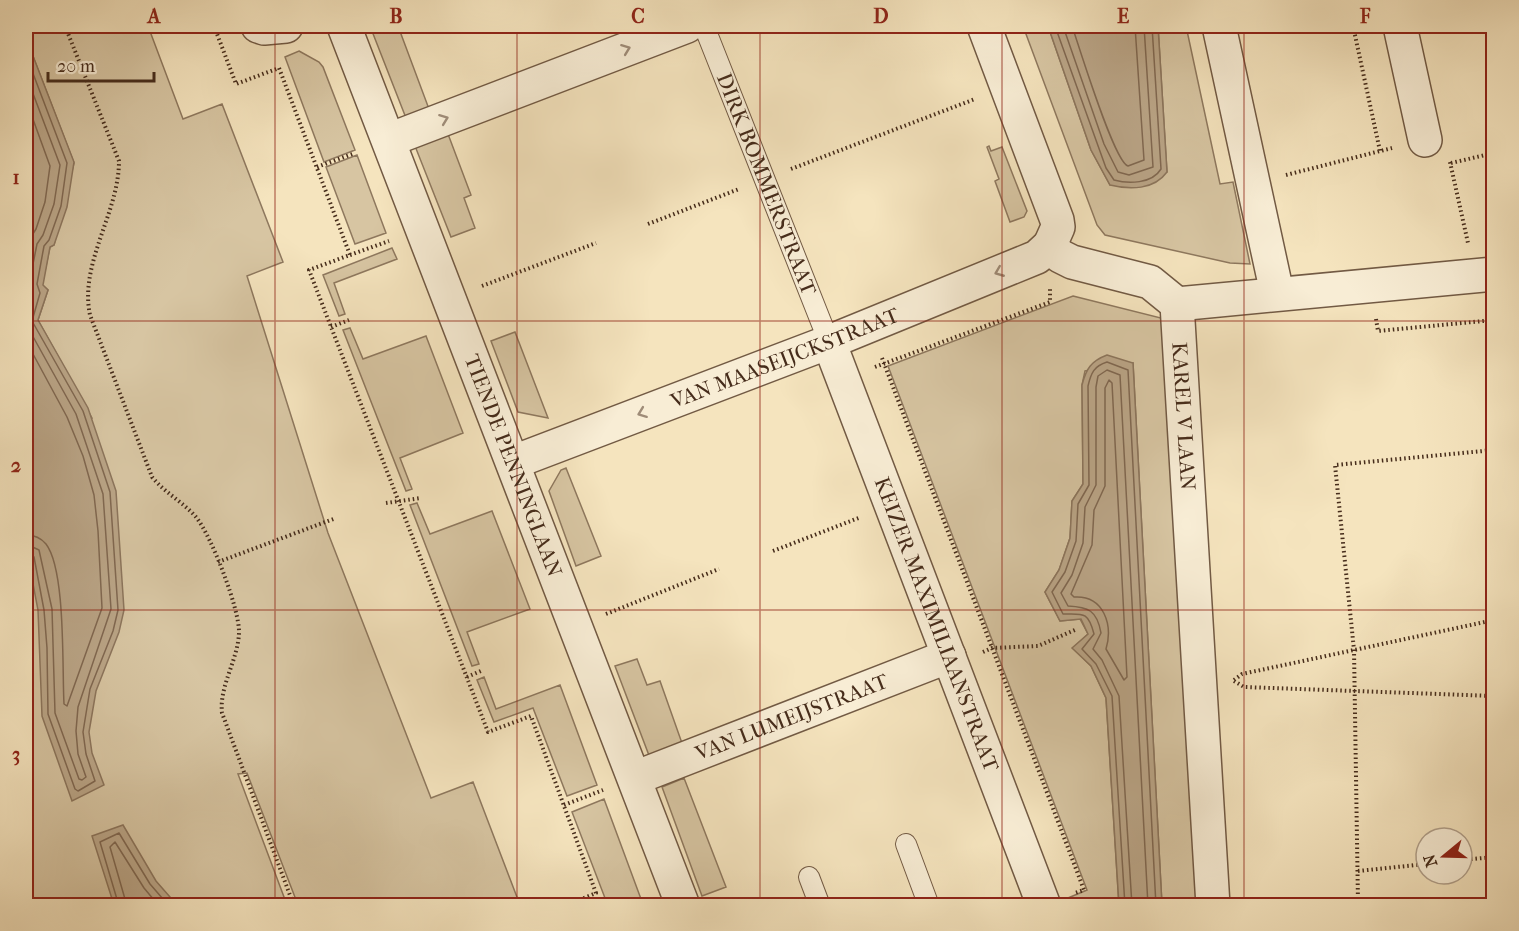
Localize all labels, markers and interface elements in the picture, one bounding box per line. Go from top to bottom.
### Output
text: A [146,5,162,28]
text: B [389,5,403,28]
text: C [631,5,645,28]
text: D [873,5,889,28]
text: E [1117,5,1129,28]
text: F [1359,5,1371,28]
one-way arrow [619,44,630,56]
scale bar [48,45,154,83]
text: 20 m [57,56,95,77]
street label: DIRK BOMMERSTRAAT [712,70,822,299]
one-way arrow [437,114,448,126]
text: 1 [12,166,20,189]
one-way arrow [994,265,1005,277]
street label: VAN MAASEIJCKSTRAAT [666,302,903,414]
street label: KAREL V LAAN [1167,341,1200,491]
street label: TIENDE PENNINGLAAN [460,351,567,580]
one-way arrow [637,406,648,418]
text: 2 [11,454,21,477]
street label: KEIZER MAXIMILIAANSTRAAT [870,474,1004,775]
street label: VAN LUMEIJSTRAAT [691,669,892,766]
text: 3 [12,743,20,766]
north arrow [1414,826,1474,886]
text: N [1419,851,1441,870]

